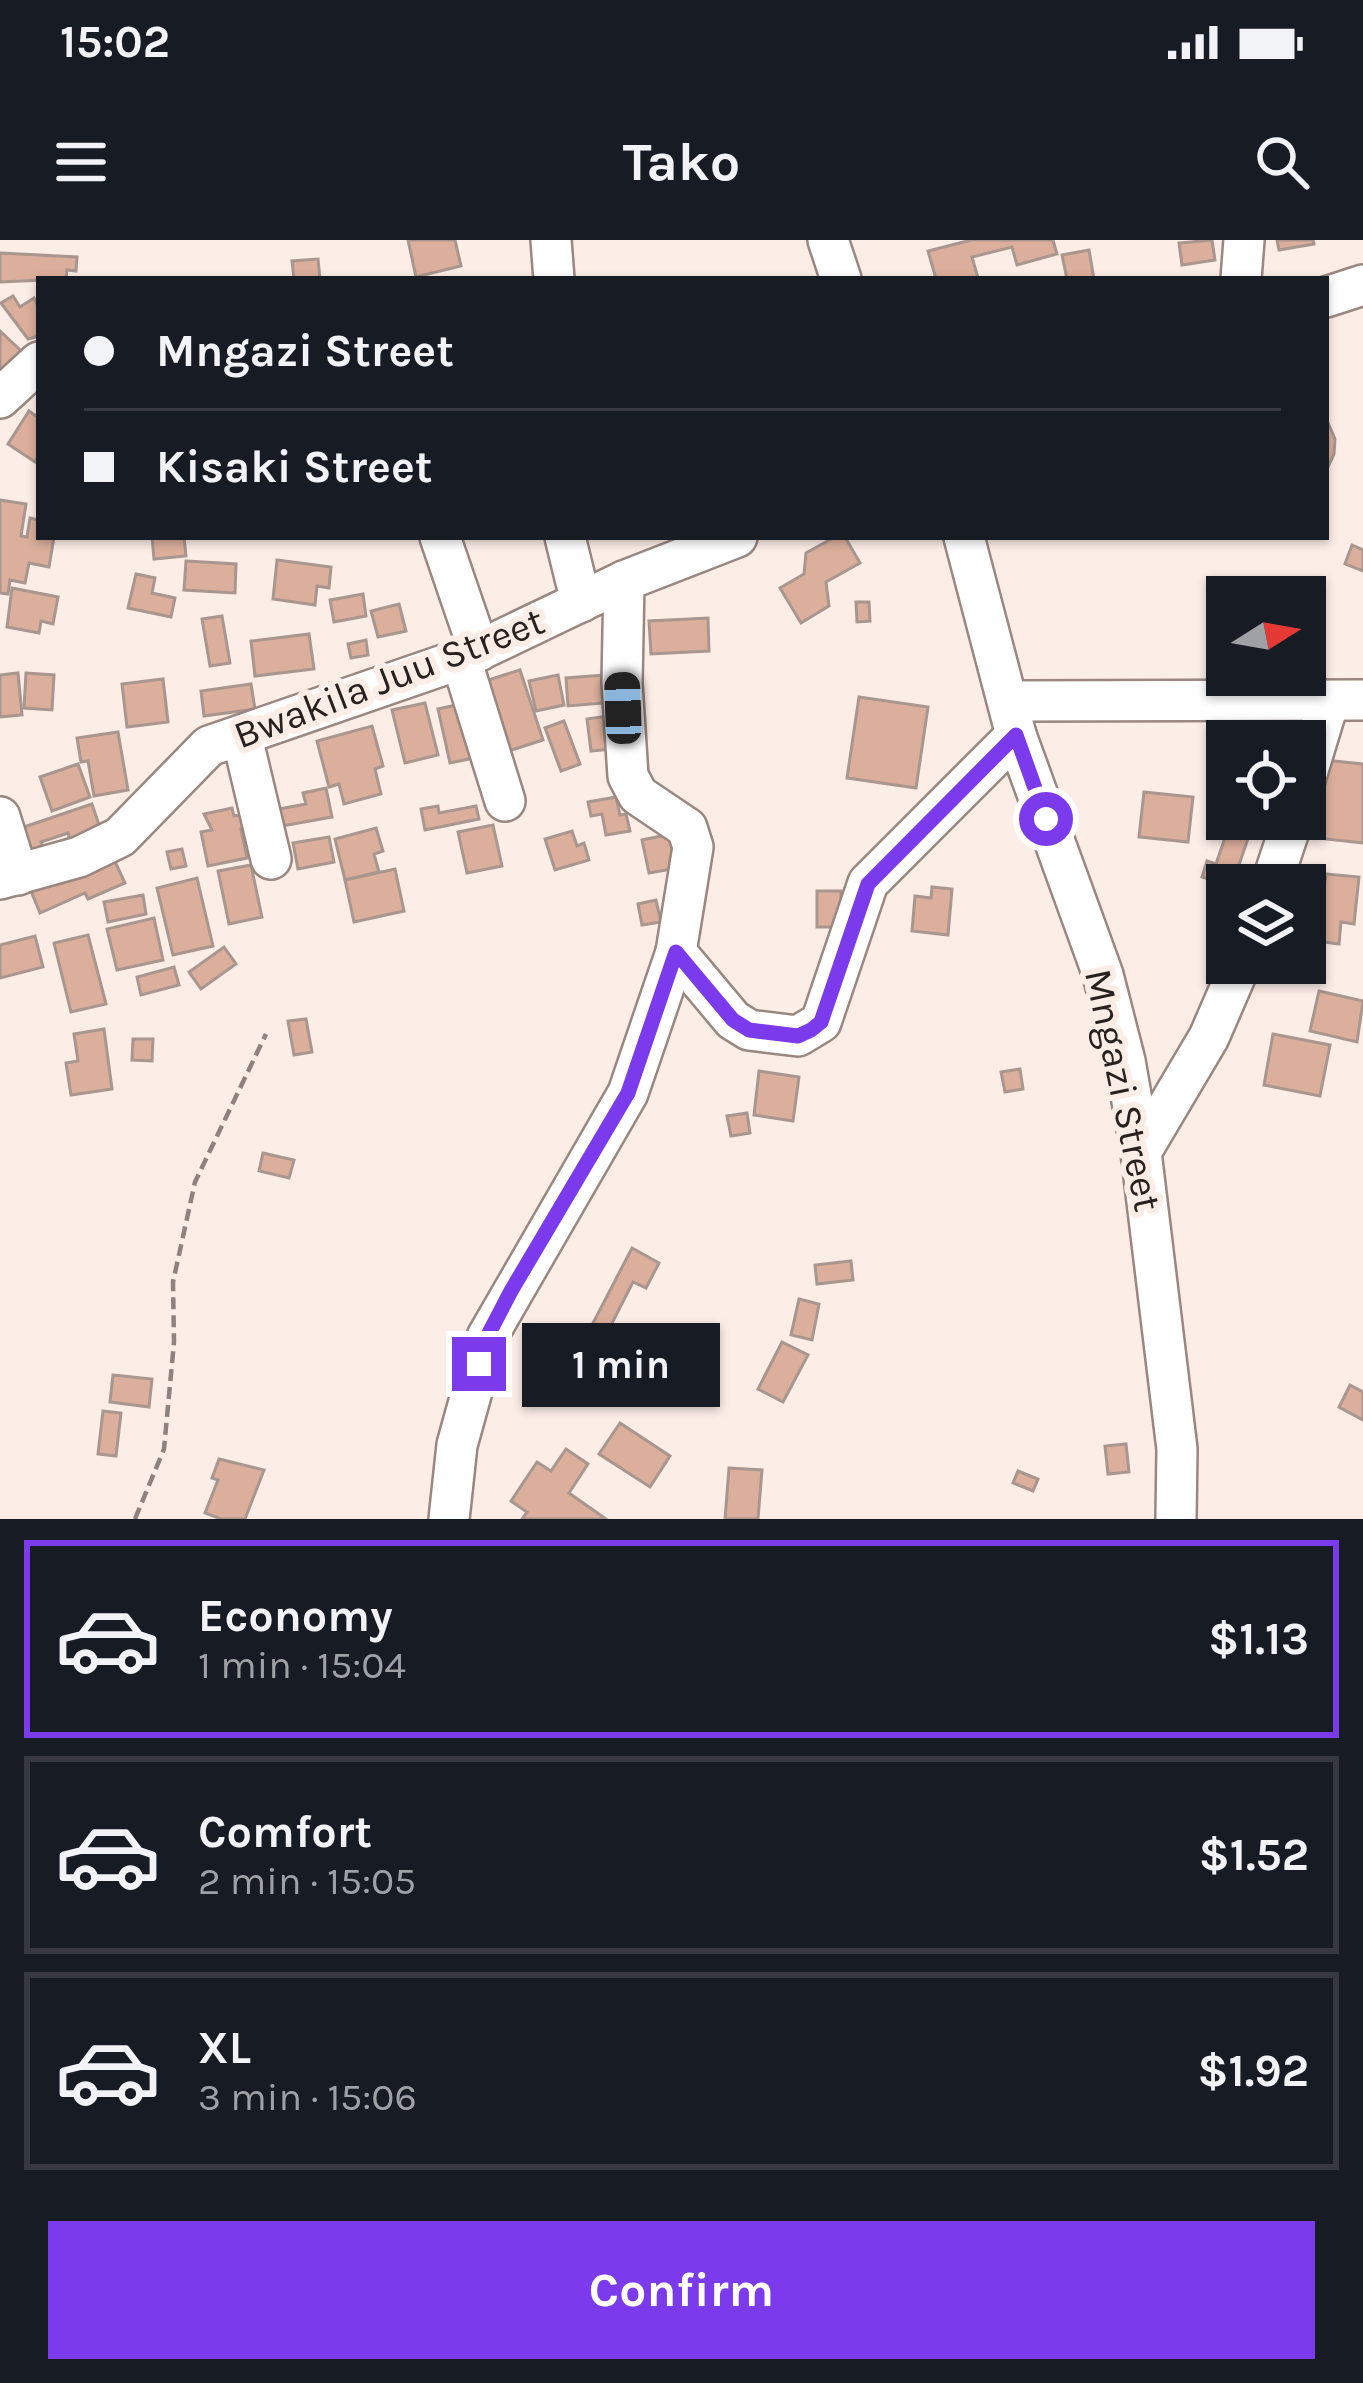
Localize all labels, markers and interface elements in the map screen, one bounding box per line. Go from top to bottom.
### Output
text: 15:02 [60,16,170,68]
icon: menu [48,129,114,195]
icon: search [1249,129,1315,195]
text: Tako [623,130,740,194]
text: Mngazi Street [156,325,454,377]
text: Kisaki Street [156,441,433,493]
north arrow [1206,576,1326,696]
map controls [1206,576,1326,984]
street label: Bwakila Juu Street [227,598,551,758]
car [604,671,642,745]
button: locate [1206,720,1326,840]
route start [1019,792,1073,846]
button: layers [1206,864,1326,984]
street label: Mngazi Street [1075,965,1171,1215]
callout: 1 min [521,1322,719,1406]
route end [452,1337,506,1391]
text: 1 min [572,1342,670,1388]
icon: car [54,1585,162,1693]
text: Economy [198,1590,393,1642]
text: $1.13 [1208,1613,1309,1665]
text: 1 min · 15:04 [198,1642,406,1688]
icon: car [54,1801,162,1909]
text: Comfort [198,1806,372,1858]
text: $1.52 [1199,1829,1309,1881]
text: 2 min · 15:05 [198,1858,416,1904]
icon: car [54,2017,162,2125]
text: XL [198,2022,251,2074]
text: $1.92 [1198,2045,1309,2097]
text: 3 min · 15:06 [198,2074,417,2120]
button: Confirm [48,2221,1315,2359]

